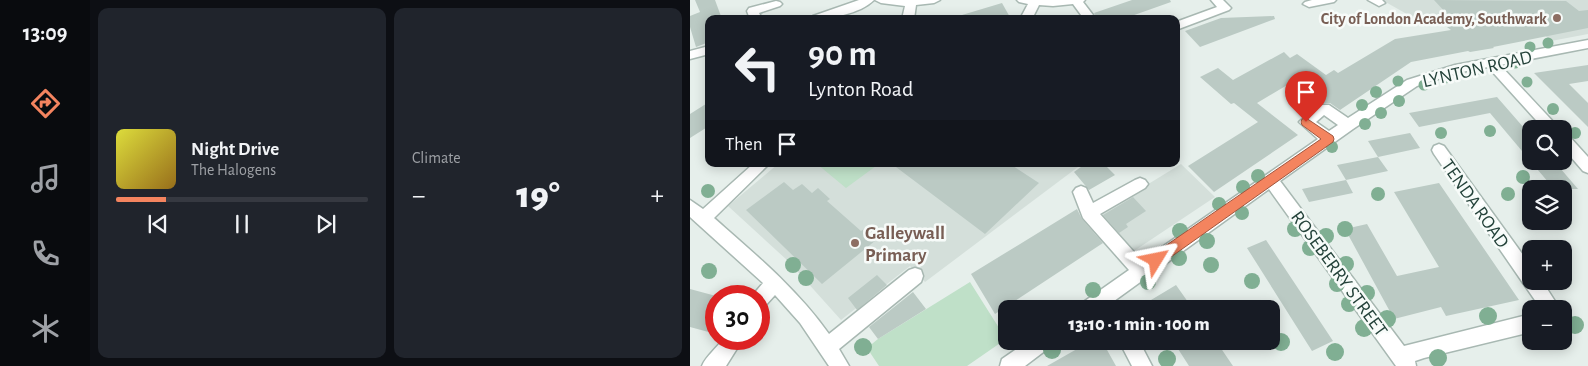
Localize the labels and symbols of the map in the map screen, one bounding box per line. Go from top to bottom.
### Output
place label: City of London Academy, Southwark [1321,11,1547,28]
marker: City of London Academy, Southwark [1551,12,1563,24]
street label: LYNTON ROAD [1421,48,1534,91]
pin [1285,71,1327,122]
street label: TENDA ROAD [1437,156,1512,251]
street label: ROSEBERRY STREET [1287,208,1390,340]
place label: Galleywall Primary [865,224,945,265]
position arrow [1129,233,1181,285]
marker: Galleywall Primary [849,237,861,249]
speed limit sign: 30 [705,285,770,350]

